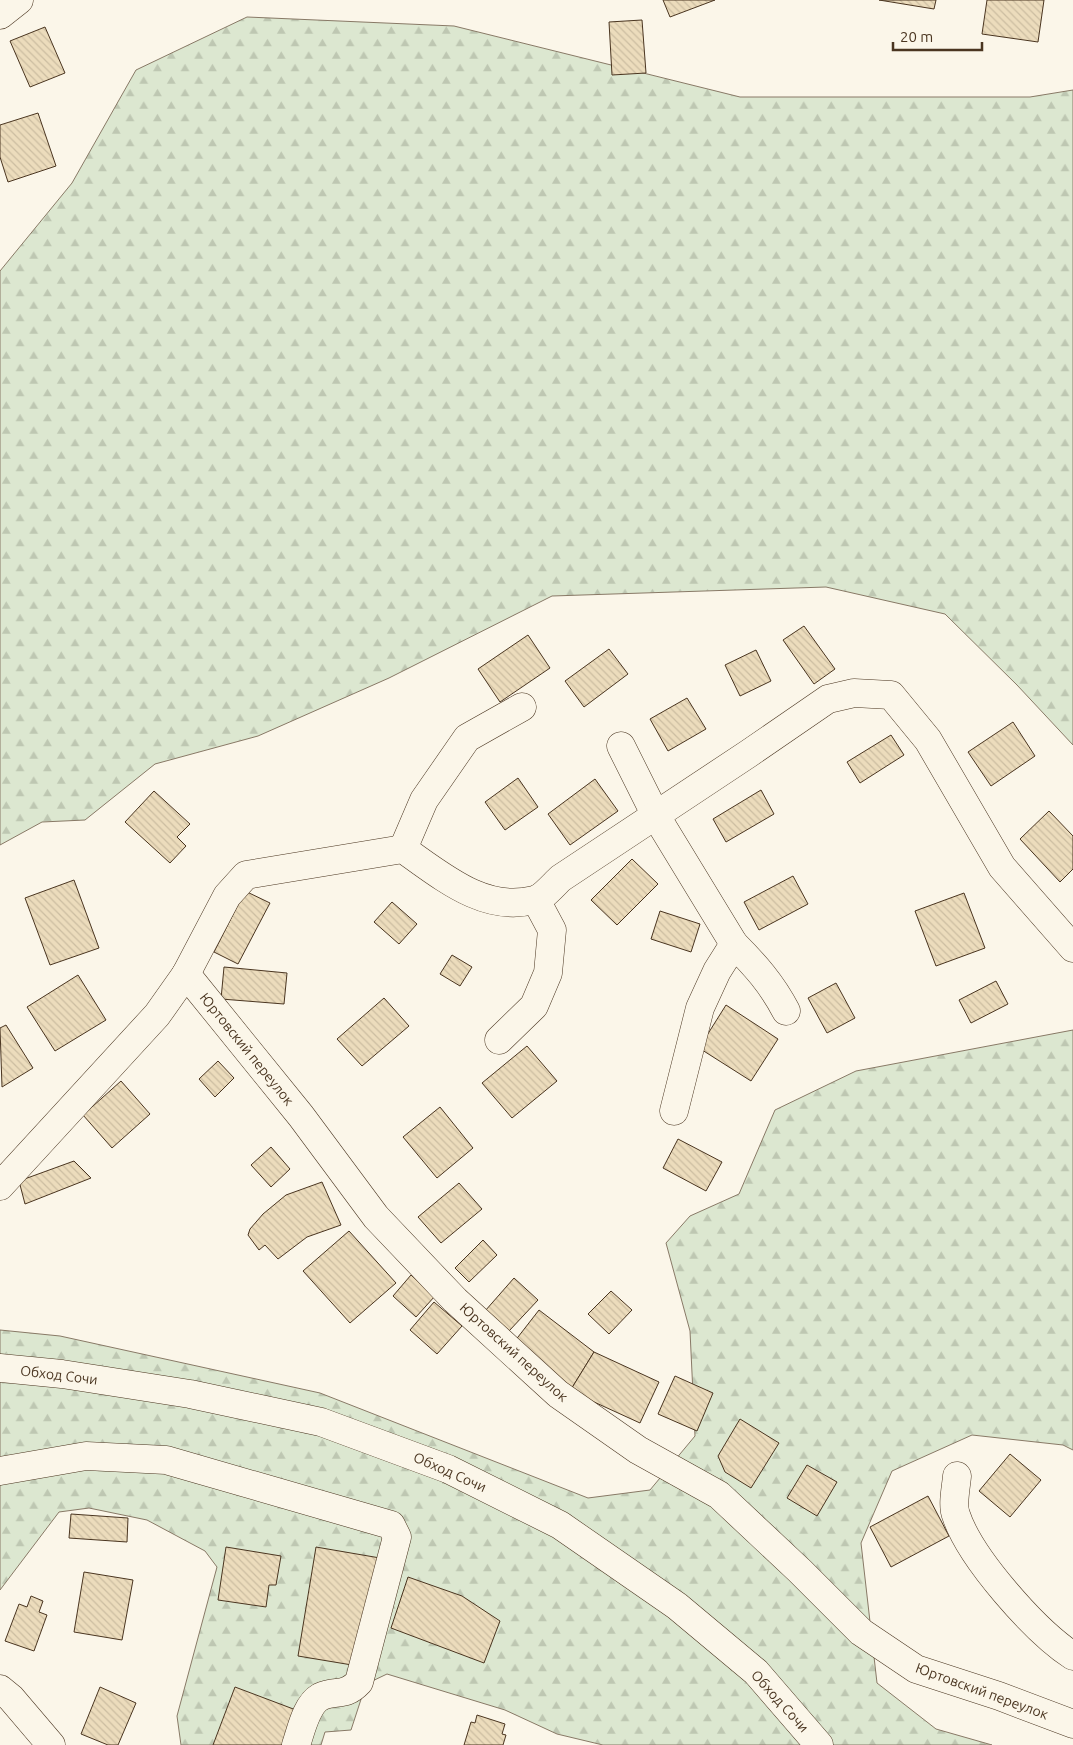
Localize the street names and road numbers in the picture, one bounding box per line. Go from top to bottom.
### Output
street label: Юртовский переулок [197,990,297,1108]
street label: Юртовский переулок [457,1299,571,1405]
street label: Обход Сочи [19,1362,99,1388]
street label: Обход Сочи [411,1449,489,1495]
street label: Юртовский переулок [914,1660,1050,1722]
street label: Обход Сочи [748,1667,812,1735]

